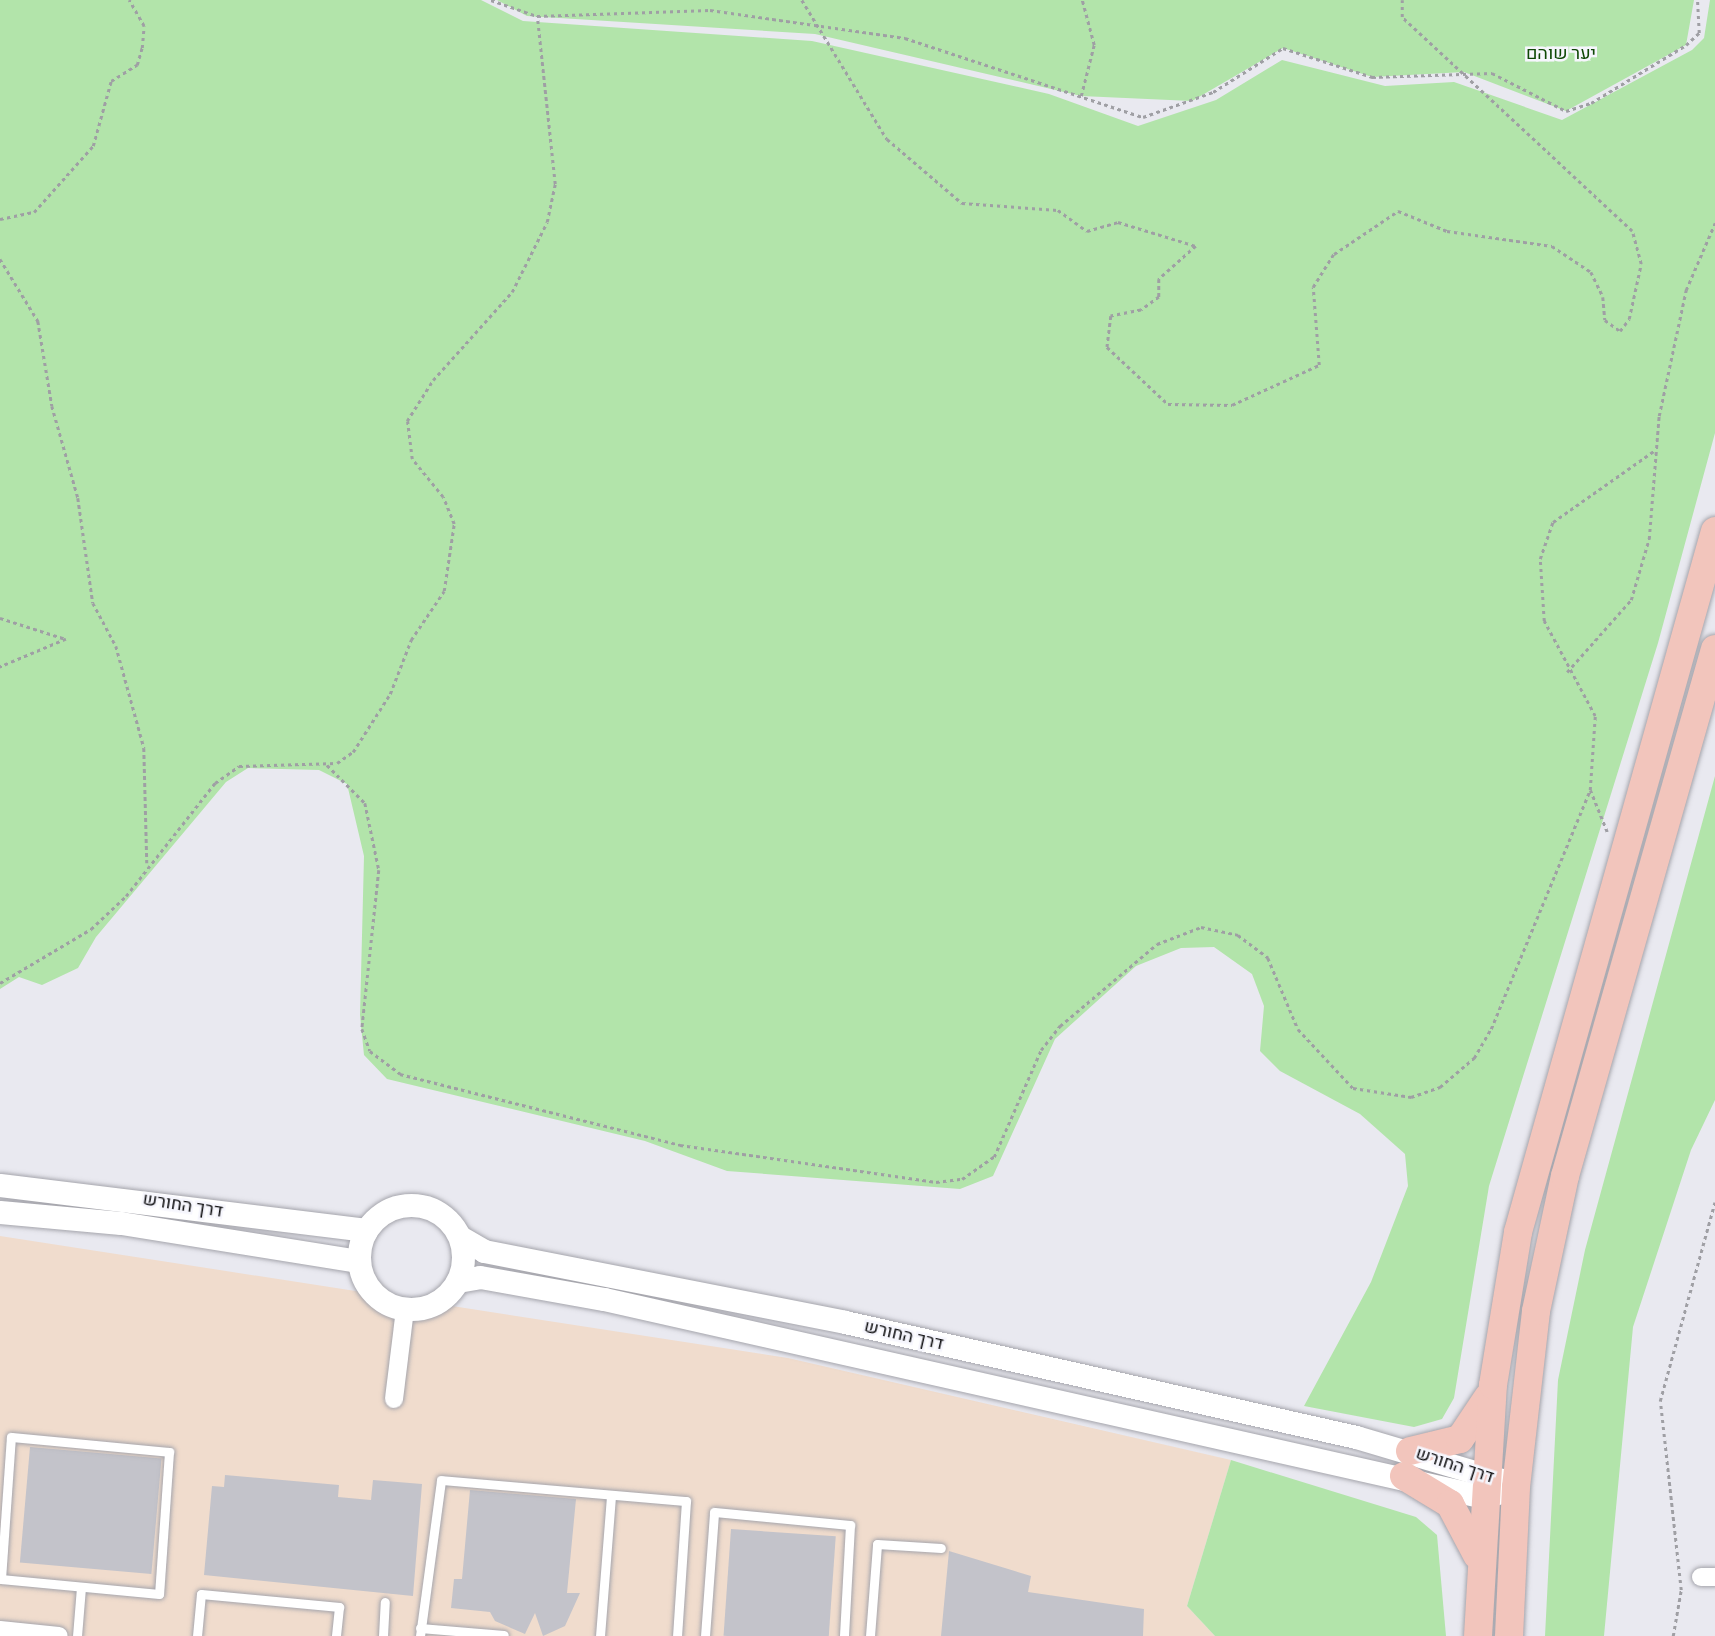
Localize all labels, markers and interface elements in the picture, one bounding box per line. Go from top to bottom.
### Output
park label: יער שוהם [1526,42,1596,64]
street label: דרך החורש [141,1188,225,1222]
street label: דרך החורש [862,1315,946,1355]
street label: דרך החורש [1413,1442,1497,1488]

